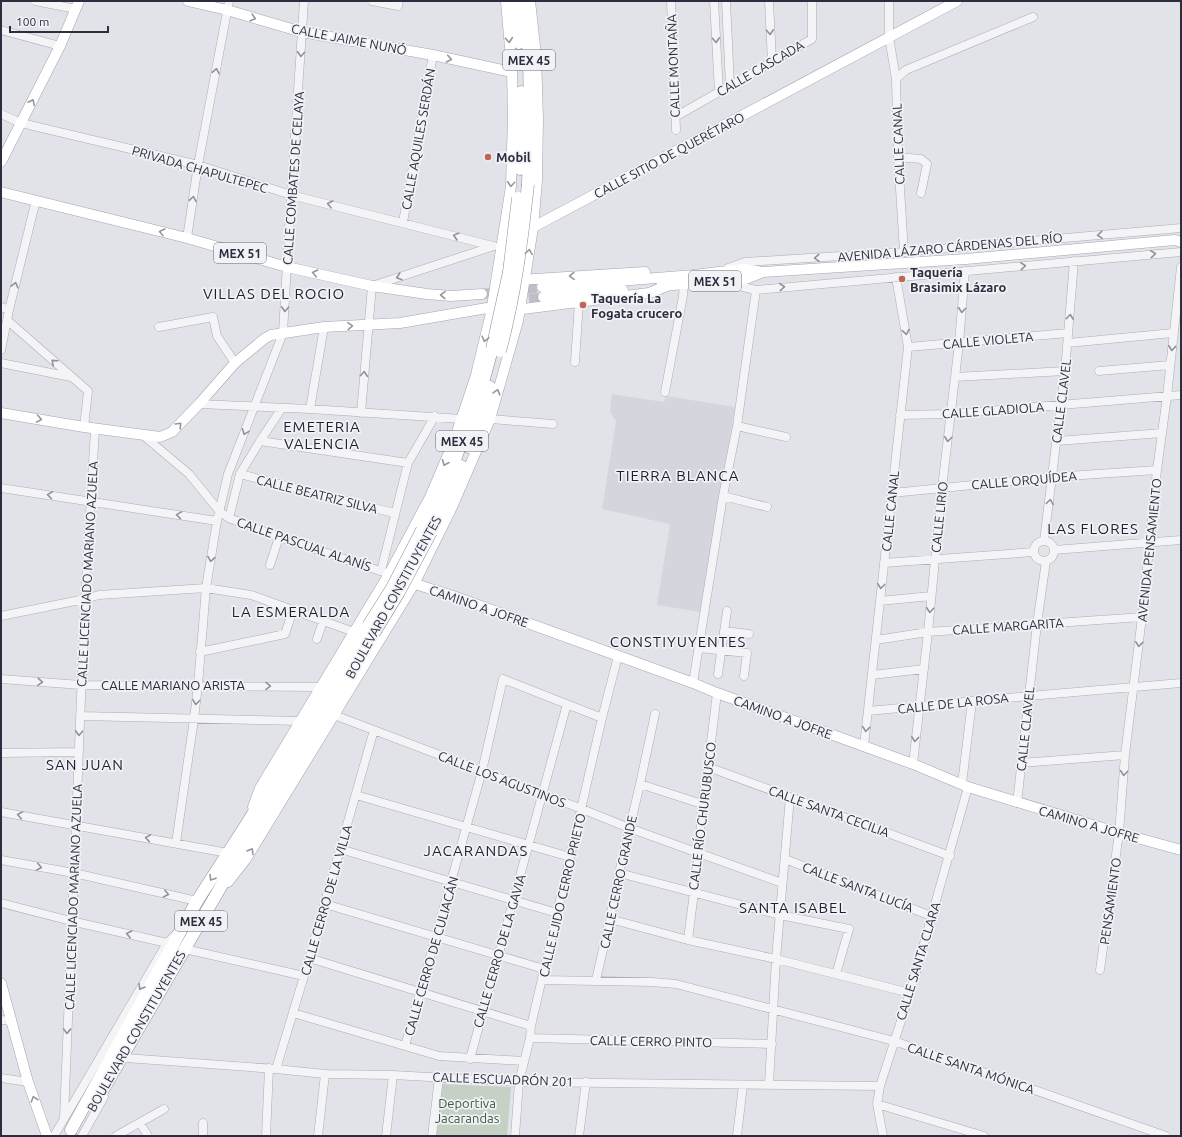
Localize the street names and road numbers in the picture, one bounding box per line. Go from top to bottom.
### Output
street label: CALLE MONTAÑA [664,13,682,118]
street label: CALLE JAIME NUNÓ [290,21,408,57]
street label: CALLE CASCADA [714,37,806,99]
road number: MEX 45 [503,50,555,70]
street label: CALLE AQUILES SERDÁN [398,67,438,211]
street label: CALLE COMBATES DE CELAYA [280,90,306,265]
street label: CALLE CANAL [890,103,906,185]
street label: CALLE SITIO DE QUERÉTARO [591,108,747,202]
street label: PRIVADA CHAPULTEPEC [131,143,270,195]
street label: AVENIDA LÁZARO CÁRDENAS DEL RÍO [837,229,1063,264]
road number: MEX 51 [214,243,266,263]
road number: MEX 51 [689,271,741,291]
street label: CALLE VIOLETA [942,329,1034,351]
street label: CALLE CLAVEL [1049,358,1073,444]
street label: CALLE GLADIOLA [941,399,1045,421]
road number: MEX 45 [436,431,488,451]
street label: CALLE LICENCIADO MARIANO AZUELA [74,460,100,687]
street label: CALLE ORQUÍDEA [971,467,1078,493]
street label: CALLE CANAL [879,469,901,552]
street label: CALLE BEATRIZ SILVA [255,472,380,516]
street label: AVENIDA PENSAMIENTO [1134,477,1164,623]
street label: CALLE LIRIO [928,481,950,553]
street label: CALLE PASCUAL ALANÍS [235,513,373,574]
street label: BOULEVARD CONSTITUYENTES [342,513,444,681]
street label: CAMINO A JOFRE [428,582,530,630]
street label: CALLE MARGARITA [952,615,1065,637]
street label: CALLE MARIANO ARISTA [101,678,245,692]
street label: CALLE CLAVEL [1014,686,1036,772]
street label: CALLE DE LA ROSA [897,690,1010,716]
street label: CAMINO A JOFRE [732,693,834,741]
street label: CALLE RÍO CHURUBUSCO [685,741,718,891]
street label: CALLE LOS AGUSTINOS [436,748,568,810]
street label: CALLE LICENCIADO MARIANO AZUELA [62,783,84,1010]
street label: CALLE SANTA CECILIA [767,783,892,840]
street label: CAMINO A JOFRE [1037,803,1141,845]
street label: CALLE EJIDO CERRO PRIETO [536,812,588,978]
street label: CALLE CERRO GRANDE [597,814,639,950]
street label: CALLE CERRO DE LA VILLA [298,822,354,977]
street label: PENSAMIENTO [1097,857,1123,945]
street label: CALLE SANTA LUCÍA [800,858,916,915]
street label: CALLE CERRO DE LA GAVIA [470,872,528,1029]
street label: CALLE CERRO DE CULIACÁN [401,874,461,1037]
street label: CALLE SANTA CLARA [893,900,943,1022]
road number: MEX 45 [175,911,227,931]
street label: BOULEVARD CONSTITUYENTES [84,948,188,1114]
street label: CALLE CERRO PINTO [590,1033,712,1049]
street label: CALLE SANTA MÓNICA [906,1040,1037,1097]
street label: CALLE ESCUADRÓN 201 [432,1070,574,1088]

